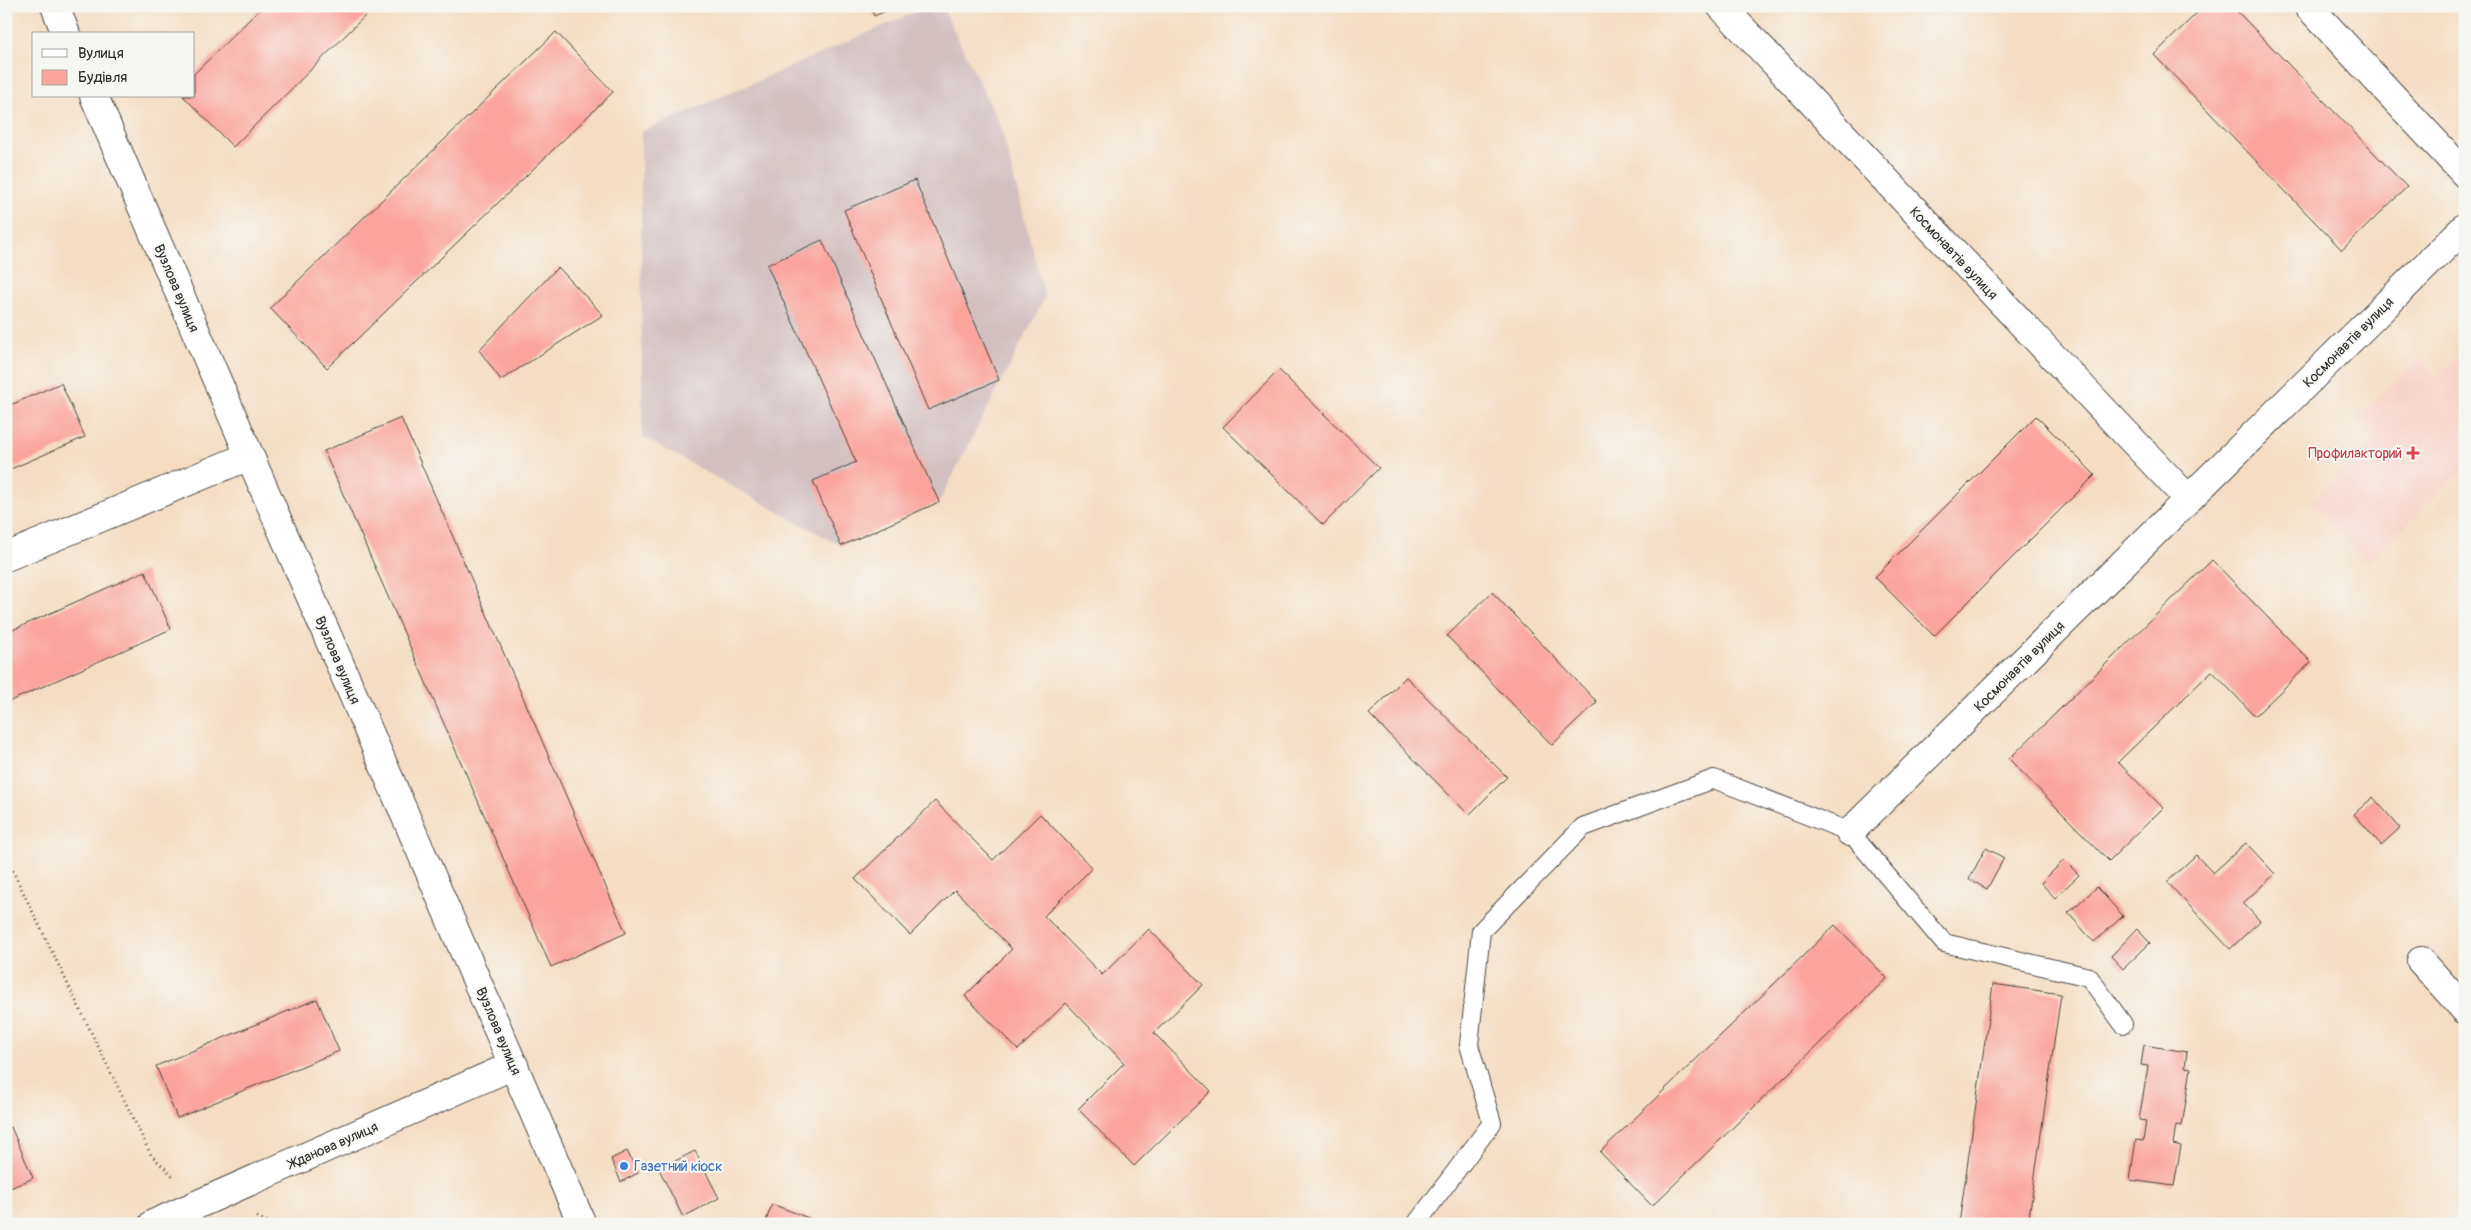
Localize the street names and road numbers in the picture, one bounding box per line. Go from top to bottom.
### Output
street label: Космонавтів вулиця [1906,203,2001,303]
street label: Вузлова вулиця [150,242,203,335]
street label: Космонавтів вулиця [2300,294,2397,391]
street label: Вузлова вулиця [311,614,364,707]
street label: Космонавтів вулиця [1971,618,2068,715]
street label: Вузлова вулиця [472,985,525,1078]
street label: Жданова вулиця [284,1118,381,1174]

